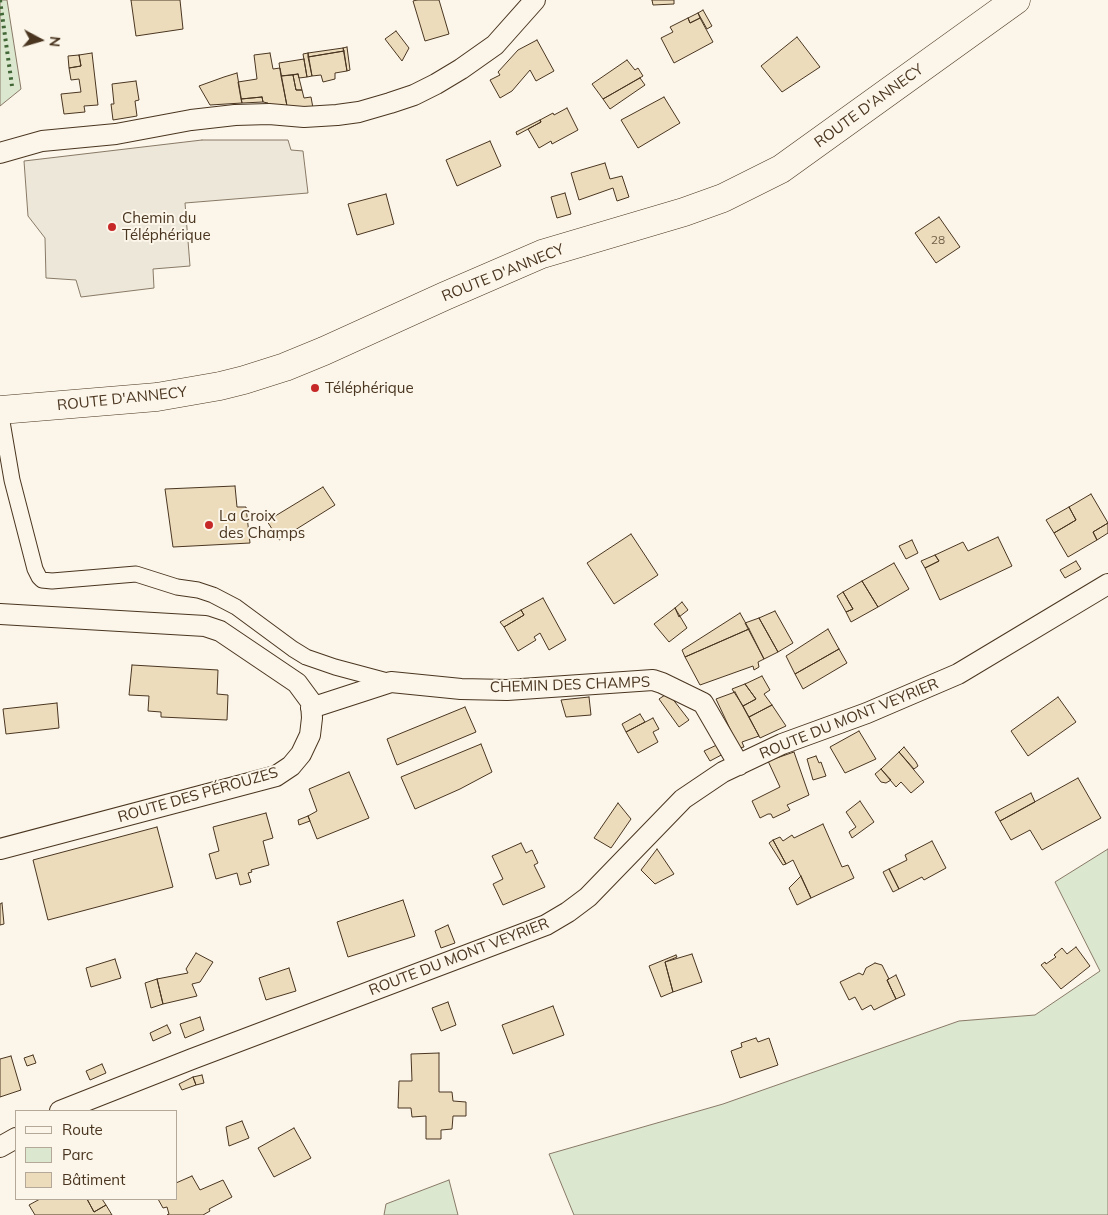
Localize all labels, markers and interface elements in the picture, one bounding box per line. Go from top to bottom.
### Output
north arrow [15,15,65,65]
text: N [45,35,64,48]
street label: ROUTE D'ANNECY [811,60,927,152]
place label: Chemin du Téléphérique [122,209,211,244]
marker: Chemin du Téléphérique [106,221,118,233]
house number: 28 [931,233,945,247]
street label: ROUTE D'ANNECY [439,240,567,306]
place label: Téléphérique [325,379,414,397]
marker: Téléphérique [309,382,321,394]
street label: ROUTE D'ANNECY [56,383,188,415]
place label: La Croix des Champs [219,507,305,542]
marker: La Croix des Champs [203,519,215,531]
street label: CHEMIN DES CHAMPS [490,673,650,697]
street label: ROUTE DU MONT VEYRIER [757,675,941,763]
street label: ROUTE DES PÉROUZES [116,763,280,827]
street label: ROUTE DU MONT VEYRIER [366,914,552,1000]
legend [15,1110,178,1200]
text: Route [62,1120,103,1139]
text: Parc [62,1145,93,1164]
text: Bâtiment [62,1170,125,1189]

